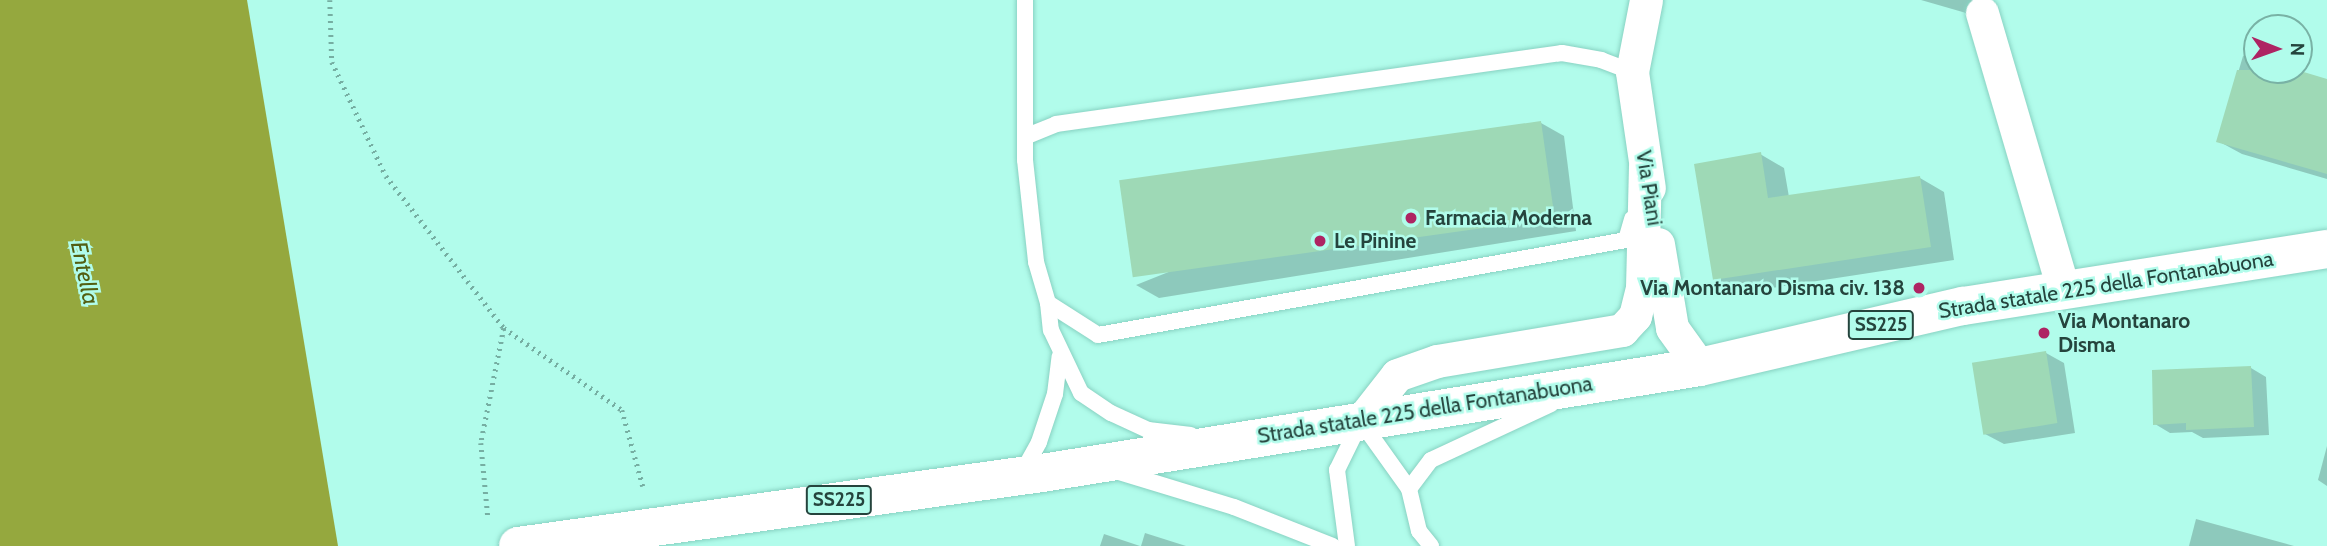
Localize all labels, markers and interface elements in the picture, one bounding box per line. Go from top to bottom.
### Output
north arrow [2243,14,2313,84]
text: N [2286,42,2309,56]
street label: Via Piani [1631,149,1667,227]
place label: Farmacia Moderna [1425,205,1592,231]
marker: Farmacia Moderna [1403,210,1419,226]
place label: Le Pinine [1334,228,1416,254]
marker: Le Pinine [1312,233,1328,249]
water label: Entella [65,239,105,307]
street label: Strada statale 225 della Fontanabuona [1937,246,2275,324]
place label: Via Montanaro Disma civ. 138 [1640,275,1905,301]
marker: Via Montanaro Disma civ. 138 [1911,280,1927,296]
place label: Via Montanaro Disma [2058,308,2190,358]
road number: SS225 [1848,310,1914,340]
marker: Via Montanaro Disma [2036,325,2052,341]
street label: Strada statale 225 della Fontanabuona [1256,371,1594,449]
road number: SS225 [806,485,872,516]

